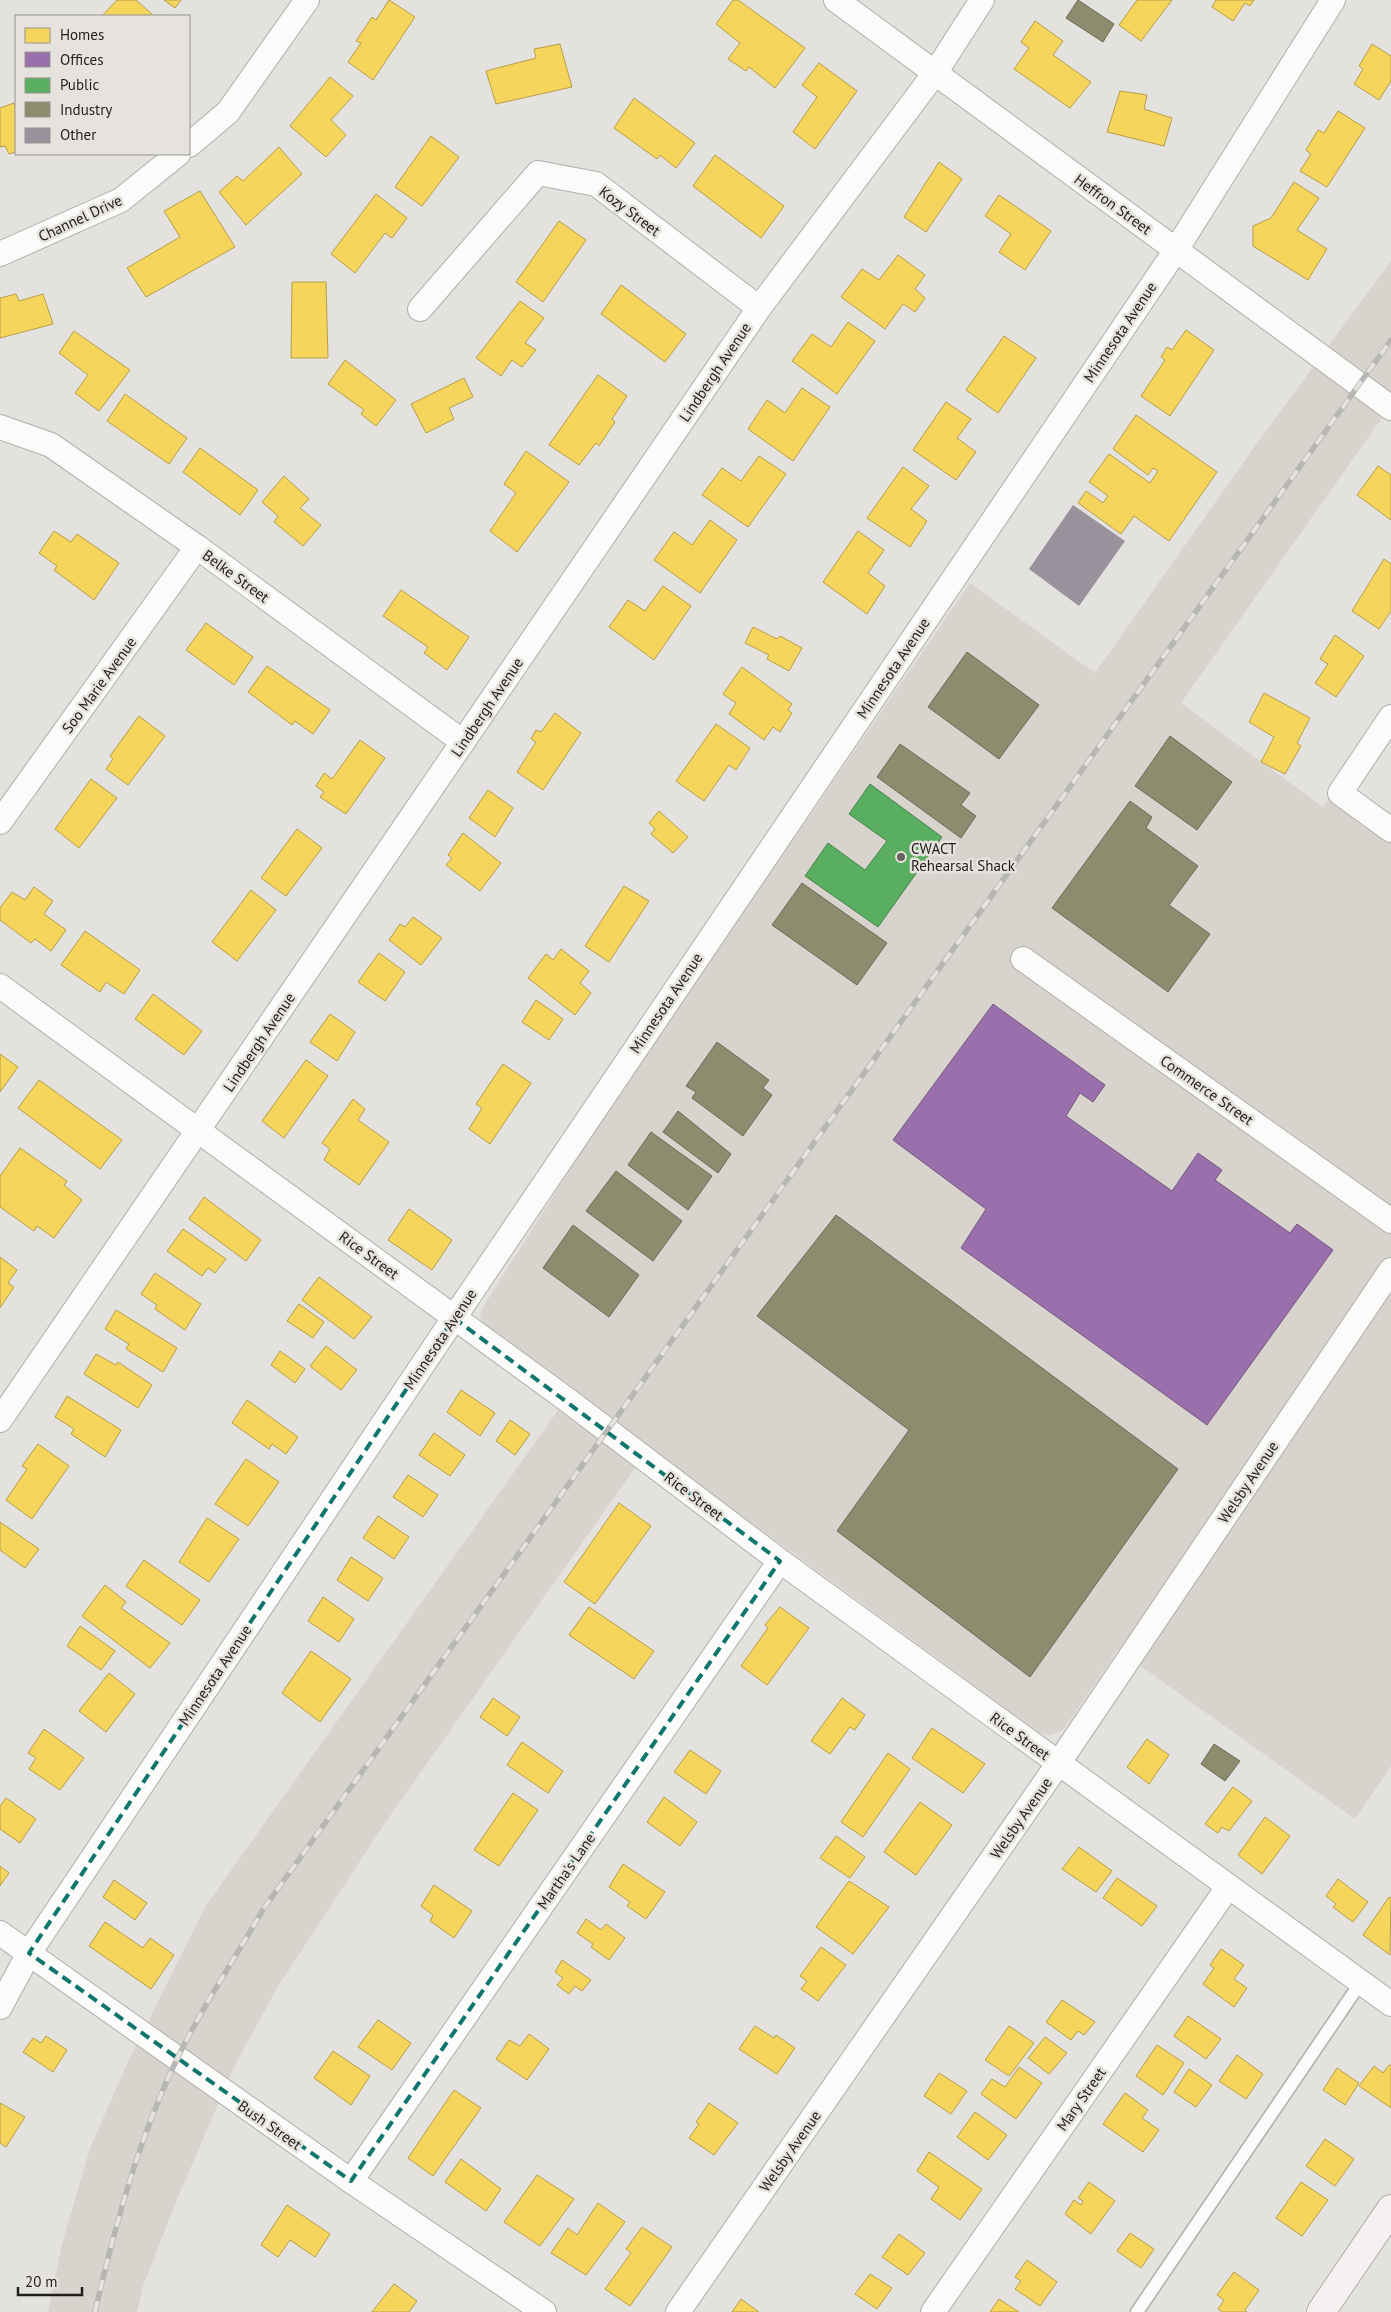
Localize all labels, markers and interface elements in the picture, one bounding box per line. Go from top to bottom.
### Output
legend [15,15,190,155]
text: Homes [60,25,104,44]
text: Offices [60,50,104,69]
text: Public [60,75,99,94]
text: Industry [60,100,112,119]
text: Other [60,125,96,144]
street label: Heffron Street [1071,170,1155,238]
street label: Kozy Street [596,182,664,240]
street label: Channel Drive [35,190,125,246]
street label: Minnesota Avenue [1079,278,1161,386]
street label: Lindbergh Avenue [675,319,755,425]
street label: Belke Street [199,545,273,607]
street label: Minnesota Avenue [852,614,934,722]
street label: Soo Marie Avenue [58,633,140,737]
street label: Lindbergh Avenue [447,654,527,760]
place label: CWACT Rehearsal Shack [911,839,1016,875]
marker: CWACT Rehearsal Shack [895,851,907,863]
street label: Minnesota Avenue [625,949,707,1057]
street label: Lindbergh Avenue [219,989,299,1095]
street label: Commerce Street [1157,1051,1257,1129]
street label: Rice Street [335,1227,403,1283]
street label: Minnesota Avenue [399,1285,481,1393]
street label: Welsby Avenue [1214,1437,1282,1527]
street label: Rice Street [661,1468,727,1524]
street label: Minnesota Avenue [174,1621,256,1729]
street label: Rice Street [986,1708,1054,1764]
street label: Welsby Avenue [986,1774,1056,1862]
street label: Martha's Lane [533,1829,599,1913]
street label: Mary Street [1052,2064,1110,2134]
street label: Bush Street [234,2096,306,2154]
street label: Welsby Avenue [755,2107,825,2195]
scale bar [18,2264,81,2296]
text: 20 m [25,2272,58,2291]

